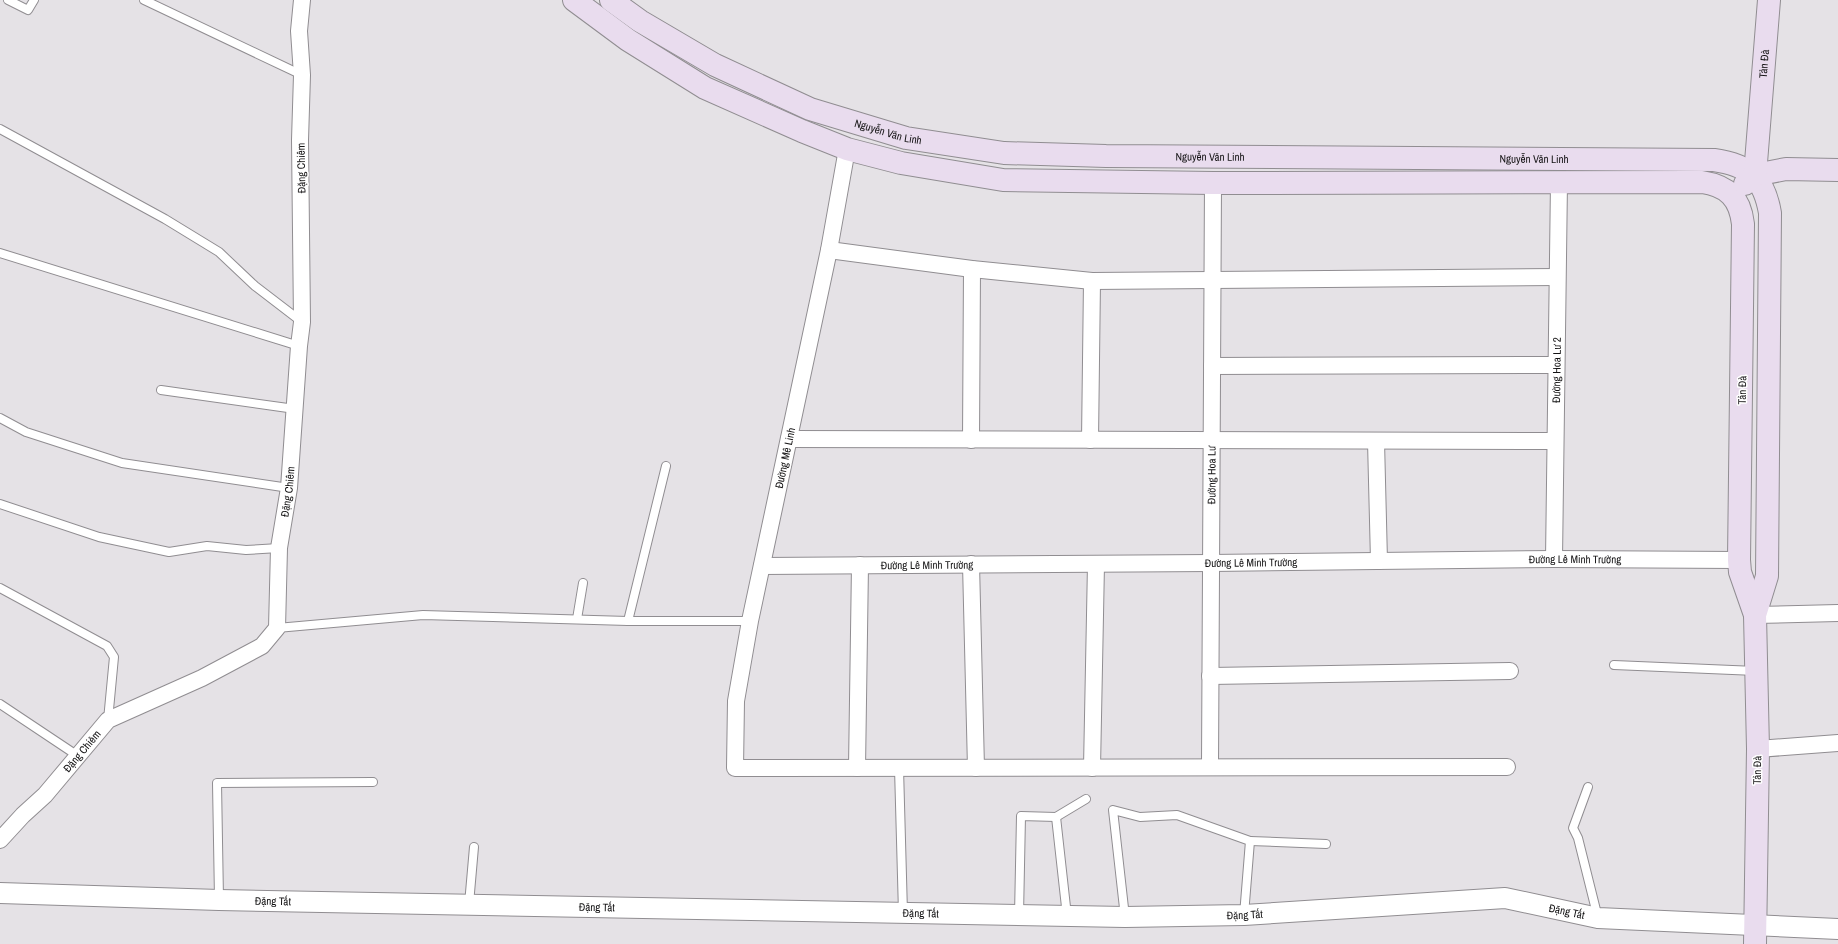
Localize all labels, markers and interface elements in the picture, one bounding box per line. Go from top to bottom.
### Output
street label: Tản Đà [1756,49,1772,79]
street label: Nguyễn Văn Linh [853,116,923,147]
street label: Đặng Chiêm [294,143,308,193]
street label: Nguyễn Văn Linh [1175,149,1245,164]
street label: Nguyễn Văn Linh [1499,152,1569,166]
street label: Đường Hoa Lư 2 [1549,337,1564,403]
street label: Tản Đà [1735,375,1749,405]
street label: Đường Mê Linh [772,426,798,490]
street label: Đường Hoa Lư [1204,445,1219,504]
street label: Đặng Chiêm [277,466,297,518]
street label: Đường Lê Minh Trường [1529,552,1621,566]
street label: Đường Lê Minh Trường [1205,555,1297,570]
street label: Đường Lê Minh Trường [881,558,973,572]
street label: Đặng Chiêm [60,727,104,775]
street label: Tản Đà [1750,755,1764,785]
street label: Đặng Tất [255,894,292,908]
street label: Đặng Tất [579,900,616,914]
street label: Đặng Tất [1548,901,1586,922]
street label: Đặng Tất [903,906,939,921]
street label: Đặng Tất [1226,907,1264,922]

